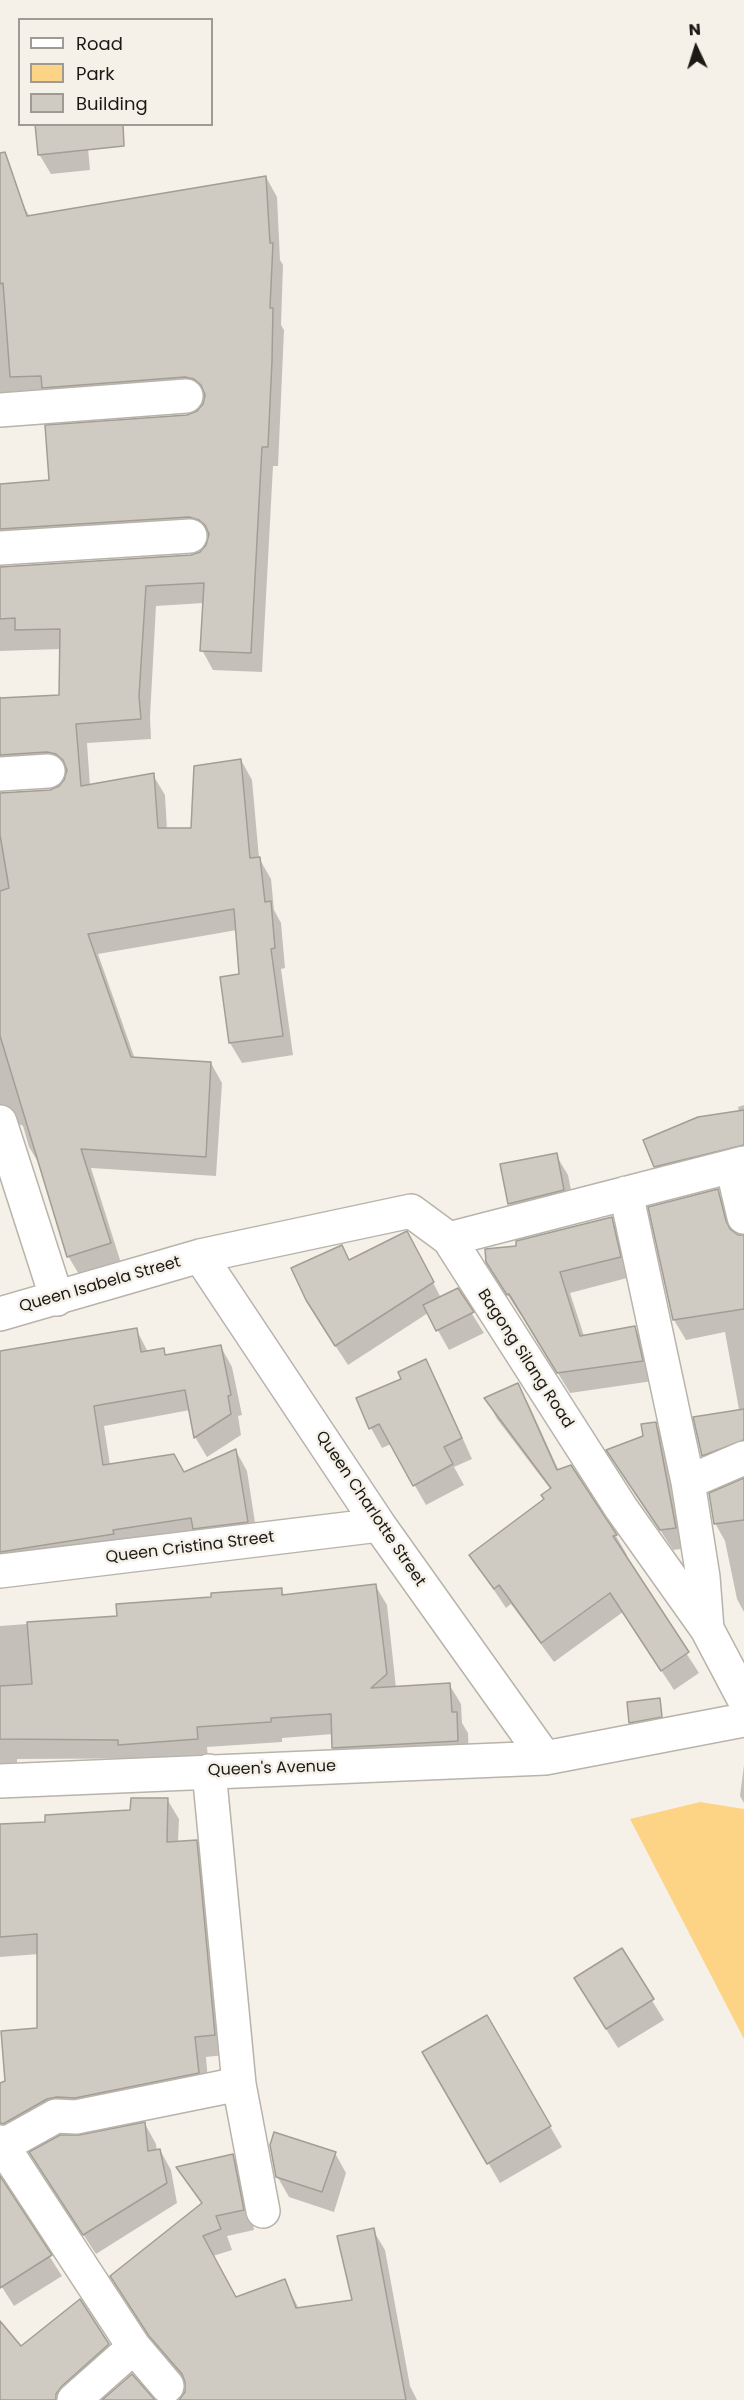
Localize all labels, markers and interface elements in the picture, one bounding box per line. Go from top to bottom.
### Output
legend [18,18,213,126]
north arrow [666,18,726,78]
text: N [688,18,702,41]
text: Road [76,31,123,56]
text: Park [76,61,115,86]
text: Building [76,91,148,116]
street label: Queen Isabela Street [17,1253,183,1317]
street label: Bagong Silang Road [473,1286,577,1432]
street label: Queen Charlotte Street [311,1428,429,1590]
street label: Queen Cristina Street [105,1528,275,1568]
street label: Queen's Avenue [208,1757,336,1781]

